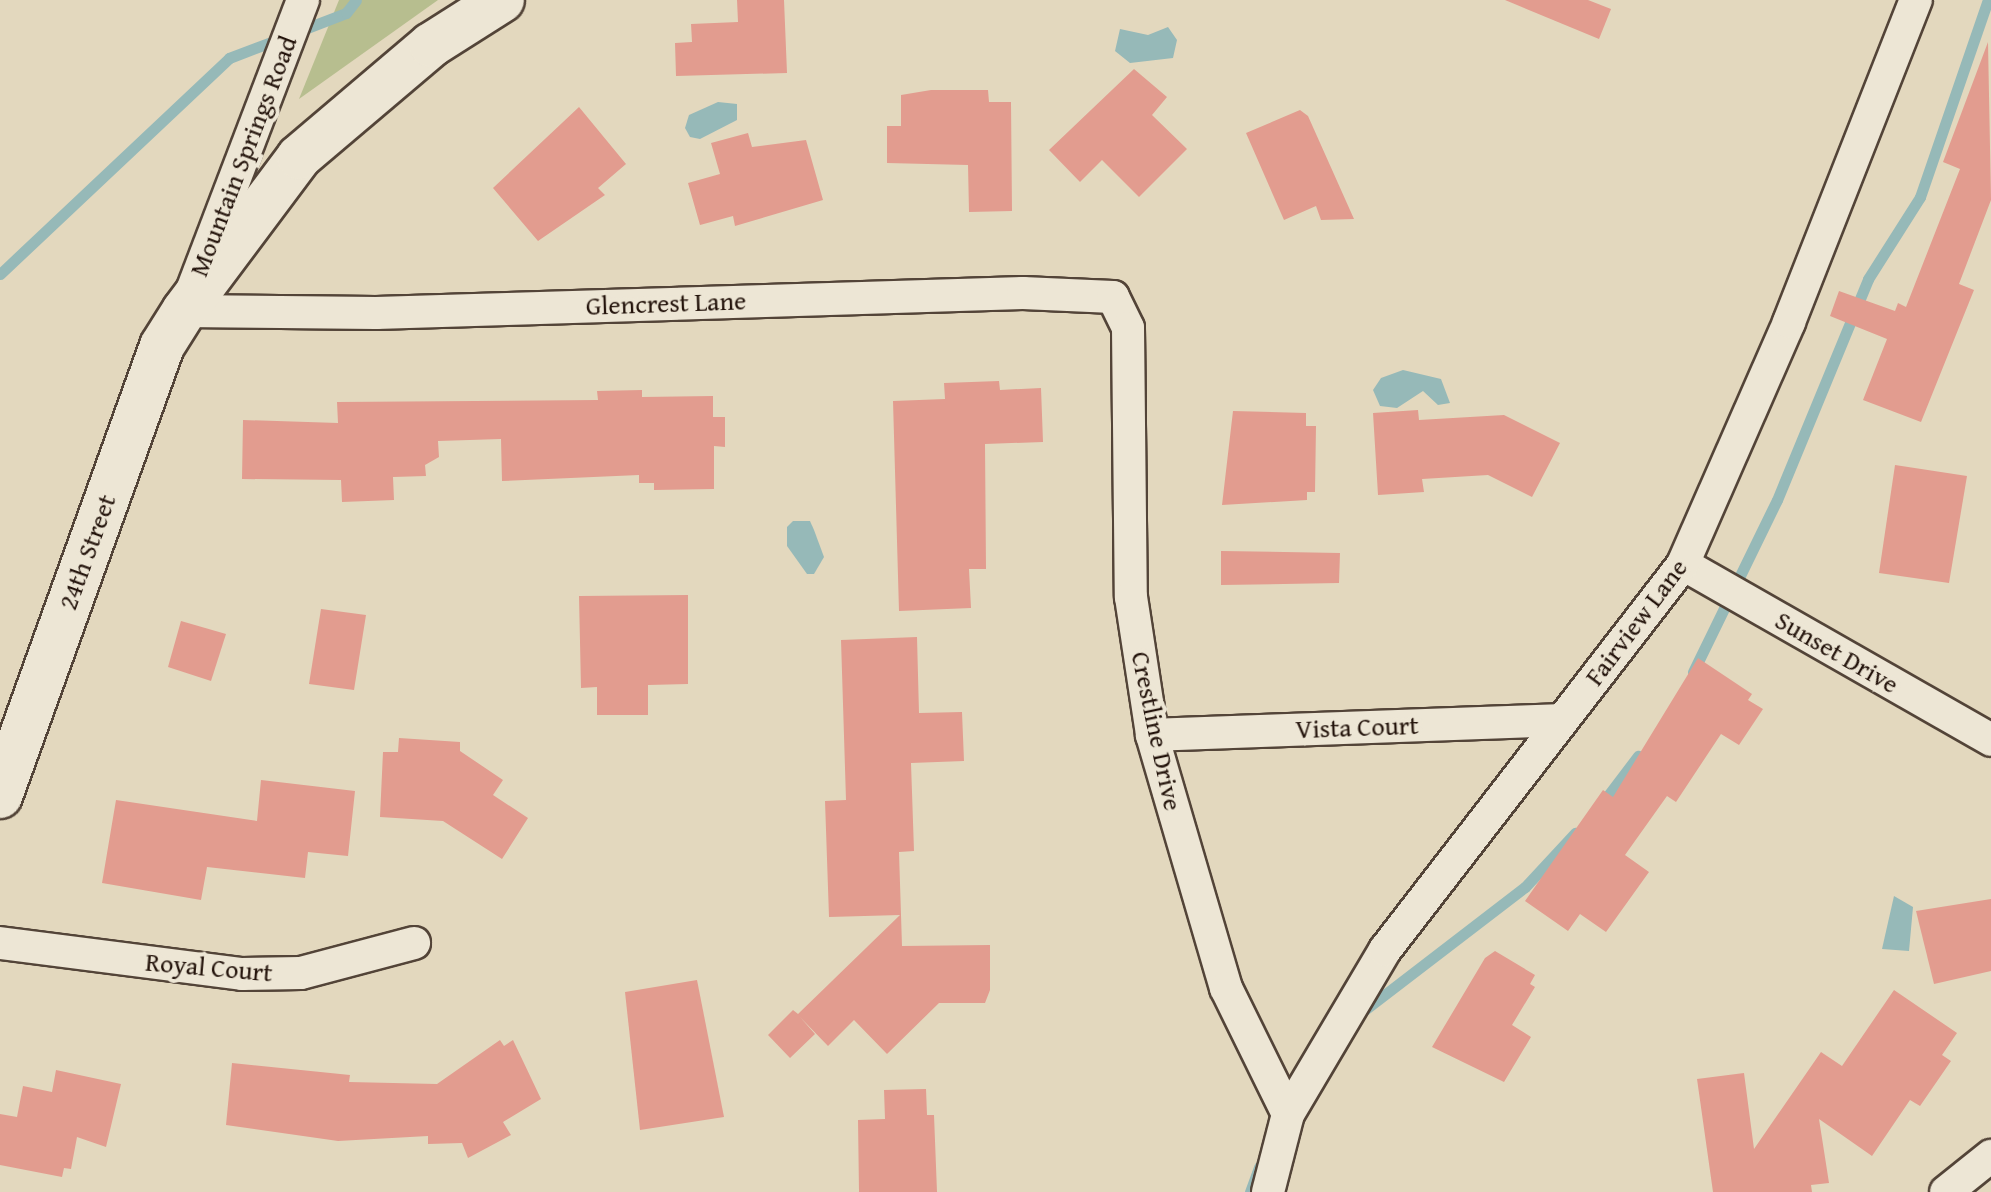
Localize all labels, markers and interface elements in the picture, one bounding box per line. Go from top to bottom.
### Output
street label: Mountain Springs Road [183,31,303,281]
street label: Glencrest Lane [585,285,747,321]
street label: 24th Street [52,490,122,614]
street label: Fairview Lane [1578,553,1694,691]
street label: Sunset Drive [1770,604,1904,700]
street label: Crestline Drive [1125,649,1189,813]
street label: Vista Court [1295,709,1419,745]
street label: Royal Court [144,946,274,988]

